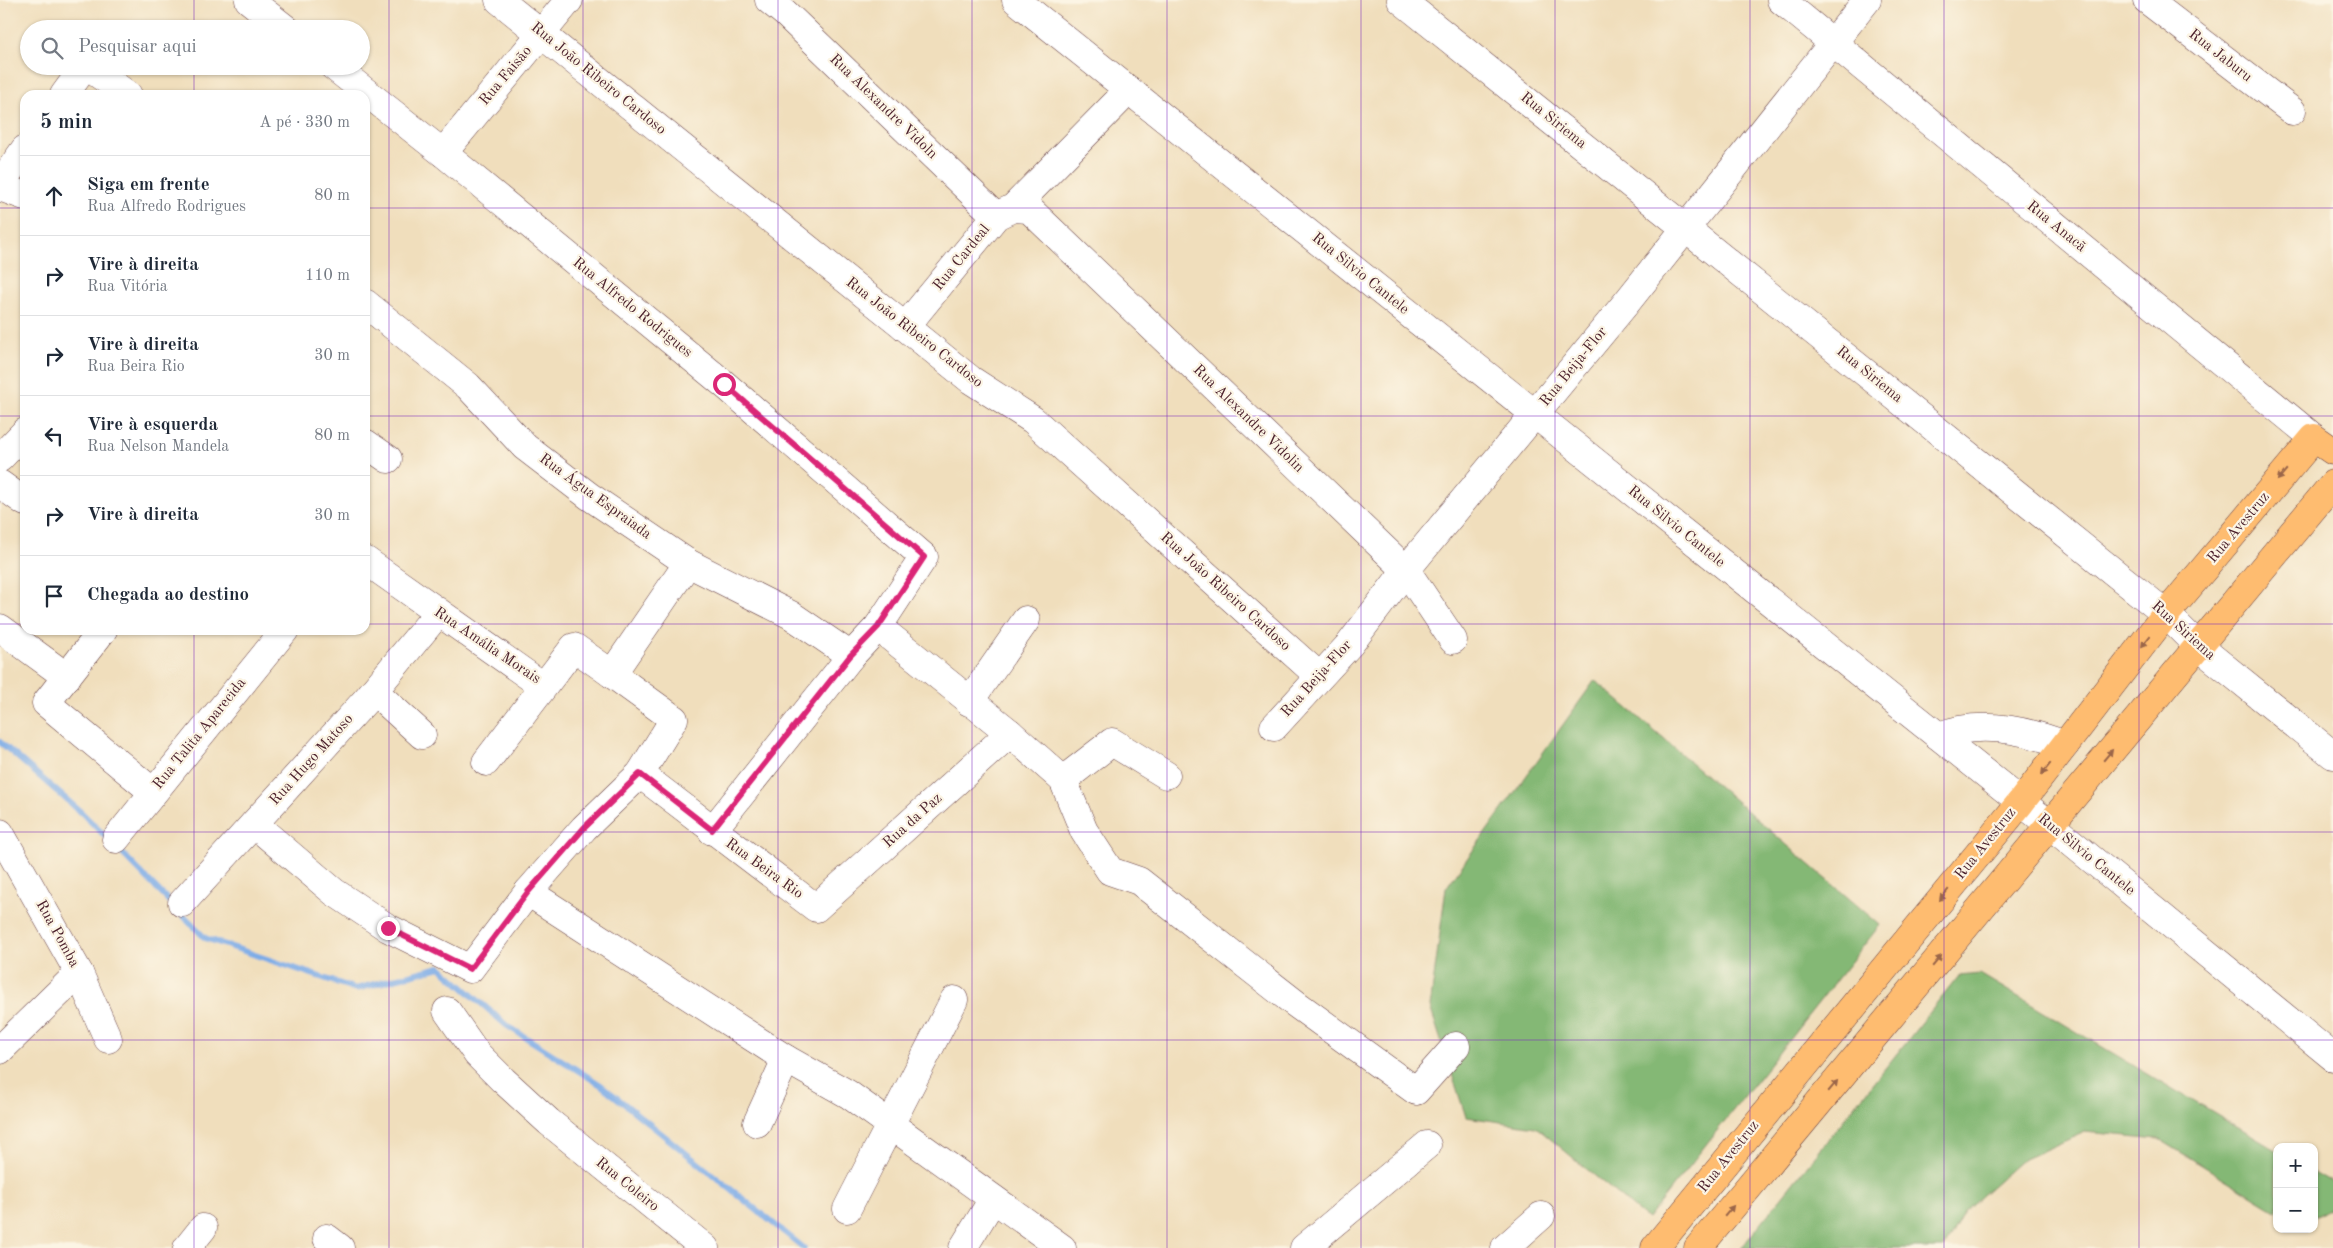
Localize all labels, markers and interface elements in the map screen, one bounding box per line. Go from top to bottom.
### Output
search box [20,20,370,75]
street label: Rua João Ribeiro Cardoso [528,20,668,138]
street label: Rua Jaburu [2186,27,2254,85]
icon: search [38,34,66,62]
text: Pesquisar aqui [78,38,197,57]
street label: Rua Faisão [477,43,535,109]
street label: Rua Alexandre Vidoln [826,52,940,162]
street label: Rua Siriema [1517,90,1589,152]
text: 5 min [40,112,93,133]
text: A pé · 330 m [259,115,350,131]
text: Siga em frente [87,176,210,195]
icon: ahead [40,182,68,210]
text: 80 m [314,188,350,204]
text: Rua Alfredo Rodrigues [87,199,246,215]
street label: Rua Anacã [2024,199,2089,256]
street label: Rua Cardeal [931,222,993,294]
street label: Rua Silvio Cantele [1309,230,1411,318]
street label: Rua Alfredo Rodrigues [569,255,695,361]
text: Vire à direita [87,256,199,275]
icon: right [40,262,68,290]
text: 110 m [305,268,350,284]
street label: Rua João Ribeiro Cardoso [843,275,985,391]
text: Rua Vitória [87,279,168,295]
street label: Rua Beija-Flor [1538,325,1610,409]
text: Vire à direita [87,336,199,355]
icon: right [40,342,68,370]
street label: Rua Siriema [1833,344,1905,406]
text: 30 m [314,348,350,364]
text: Rua Beira Rio [87,359,185,375]
street label: Rua Alexandre Vidolin [1190,362,1306,476]
route start [713,373,736,396]
text: Vire à esquerda [87,416,218,435]
icon: left [40,422,68,450]
text: 80 m [314,428,350,444]
text: Rua Nelson Mandela [87,439,229,455]
street label: Rua Água Espraiada [536,449,656,543]
one-way arrow [2277,468,2288,481]
street label: Rua Silvio Cantele [1625,483,1727,571]
street label: Rua Avestruz [2205,490,2273,566]
icon: right [40,502,68,530]
text: Vire à direita [87,506,199,525]
text: 30 m [314,508,350,524]
street label: Rua João Ribeiro Cardoso [1157,530,1293,654]
icon: arrive [40,582,68,610]
text: Chegada ao destino [87,586,249,605]
street label: Rua Siriema [2148,599,2218,664]
street label: Rua Amália Morais [431,605,543,687]
one-way arrow [2140,634,2151,647]
street label: Rua Beija-Flor [1279,638,1355,720]
street label: Rua Talita Aparecida [151,675,250,792]
street label: Rua Hugo Matoso [267,712,357,808]
one-way arrow [2103,749,2114,762]
one-way arrow [2041,762,2051,776]
street label: Rua da Paz [881,791,945,851]
street label: Rua Avestruz [1953,805,2019,883]
street label: Rua Silvio Cantele [2035,811,2137,899]
street label: Rua Beira Rio [723,836,805,902]
one-way arrow [1938,889,1949,902]
street label: Rua Pomba [32,898,82,971]
route end [377,917,400,940]
one-way arrow [1932,954,1943,967]
one-way arrow [1828,1079,1839,1092]
street label: Rua Avestruz [1696,1118,1762,1196]
map controls [2273,1143,2318,1233]
button: + [2273,1143,2318,1188]
street label: Rua Coleiro [593,1155,661,1215]
button: − [2273,1188,2318,1233]
one-way arrow [1724,1204,1735,1217]

